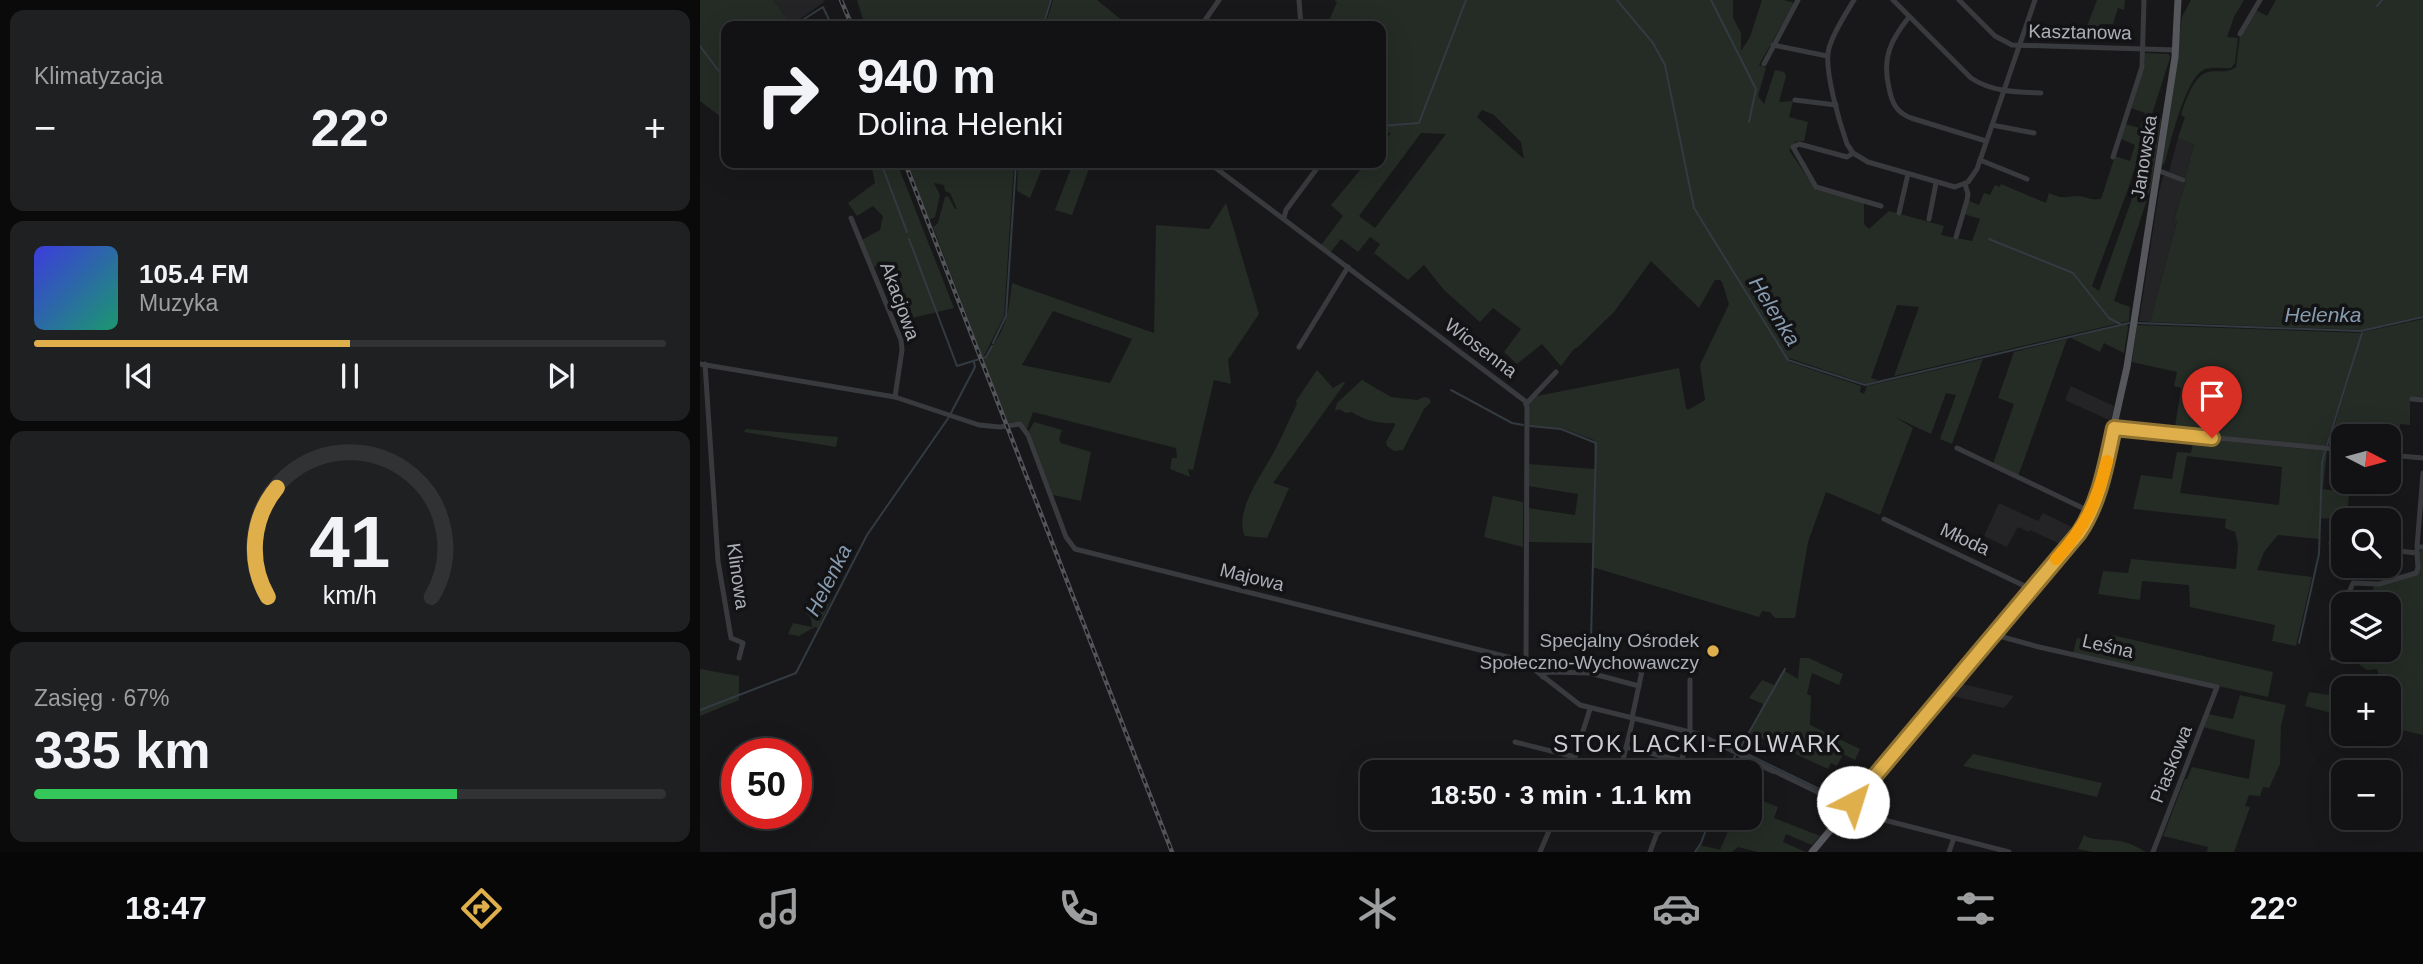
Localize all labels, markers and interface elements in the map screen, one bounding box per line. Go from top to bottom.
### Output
street label: Kasztanowa [2028,21,2132,43]
icon: right [742,49,833,140]
text: 940 m [857,49,996,103]
text: Klimatyzacja [34,63,163,89]
text: 22° [311,99,389,157]
text: Dolina Helenki [857,106,1063,142]
text: − [34,107,56,149]
text: + [644,107,666,149]
street label: Janowska [2127,113,2161,200]
text: 105.4 FM [139,259,249,289]
street label: Akacjowa [876,259,924,343]
water label: Helenka [1745,272,1805,350]
text: Muzyka [139,290,218,316]
water label: Helenka [2284,303,2362,326]
street label: Wiosenna [1441,314,1521,382]
icon: previous [120,357,158,395]
icon: pause [331,357,369,395]
icon: next [542,357,580,395]
pin [2182,366,2242,438]
icon: arrive [2193,377,2231,415]
north arrow [2331,424,2401,494]
map controls [2331,424,2401,830]
text: 41 [310,502,390,583]
button: search [2331,508,2401,578]
street label: Młoda [1937,519,1993,560]
water label: Helenka [800,540,856,620]
street label: Klinowa [723,542,753,611]
street label: Majowa [1218,559,1287,595]
text: km/h [323,581,377,609]
button: layers [2331,592,2401,662]
place label: Specjalny Ośrodek Społeczno-Wychowawczy [1480,630,1699,673]
street label: Leśna [2080,630,2136,662]
marker: Specjalny Ośrodek Społeczno-Wychowawczy [1705,643,1721,659]
button: + [2331,676,2401,746]
text: Zasięg · 67% [34,685,170,711]
text: 335 km [34,721,210,779]
street label: Piaskowa [2146,722,2196,806]
district label: STOK LACKI-FOLWARK [1553,731,1843,757]
speed limit sign: 50 [721,738,812,829]
button: − [2331,760,2401,830]
position arrow [1816,765,1890,839]
text: 18:50 · 3 min · 1.1 km [1430,780,1692,810]
icon: directions [457,884,506,933]
icon: music [755,884,804,933]
icon: phone [1054,884,1103,933]
icon: climate [1353,884,1402,933]
icon: car [1652,884,1701,933]
icon: filters [1951,884,2000,933]
text: 18:47 [125,890,207,926]
text: 22° [2250,890,2298,926]

